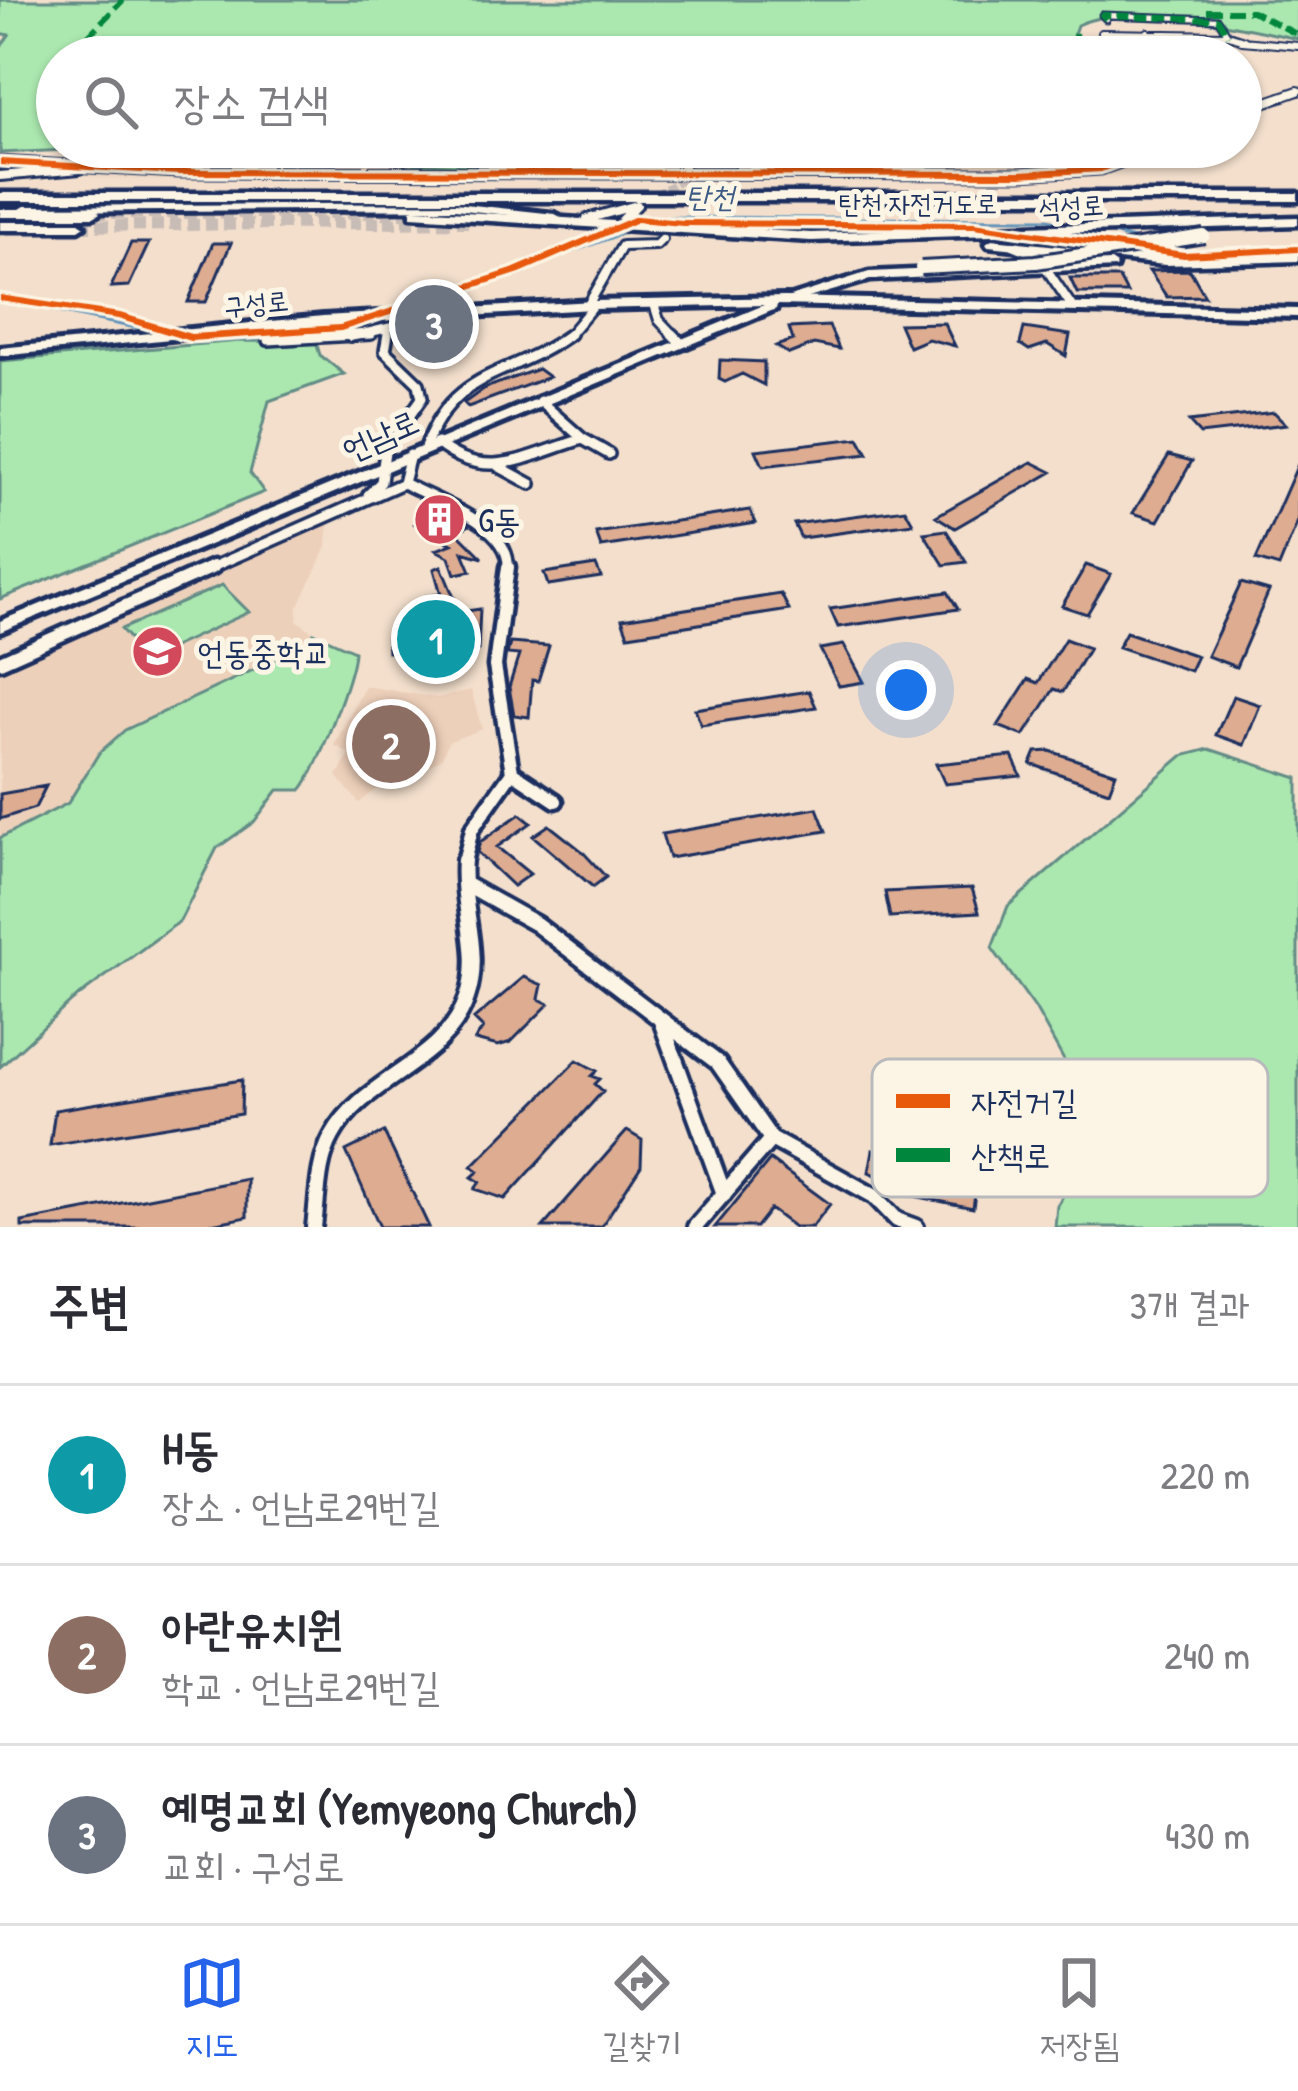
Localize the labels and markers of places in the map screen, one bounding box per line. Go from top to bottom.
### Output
pin: 3 [395,279,473,369]
building icon: G동 [411,492,467,548]
place label: G동 [478,498,520,542]
pin: 1 [397,594,475,684]
school or university icon: 언동중학교 [130,624,186,680]
place label: 언동중학교 [197,630,330,674]
pin: 2 [352,699,430,789]

